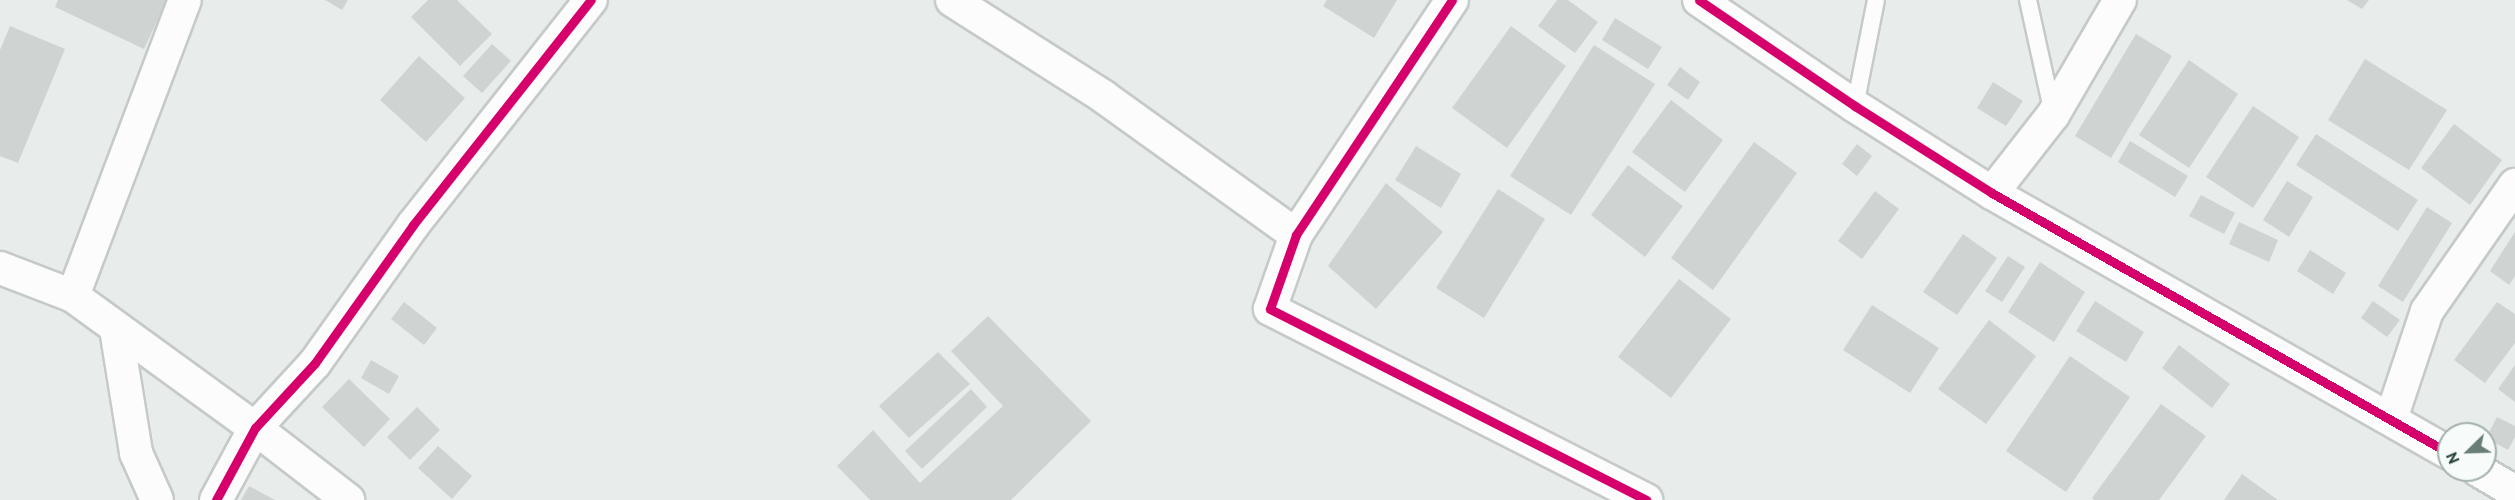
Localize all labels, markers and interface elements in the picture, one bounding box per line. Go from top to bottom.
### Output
north arrow [2437,422,2497,482]
text: N [2441,450,2464,467]

